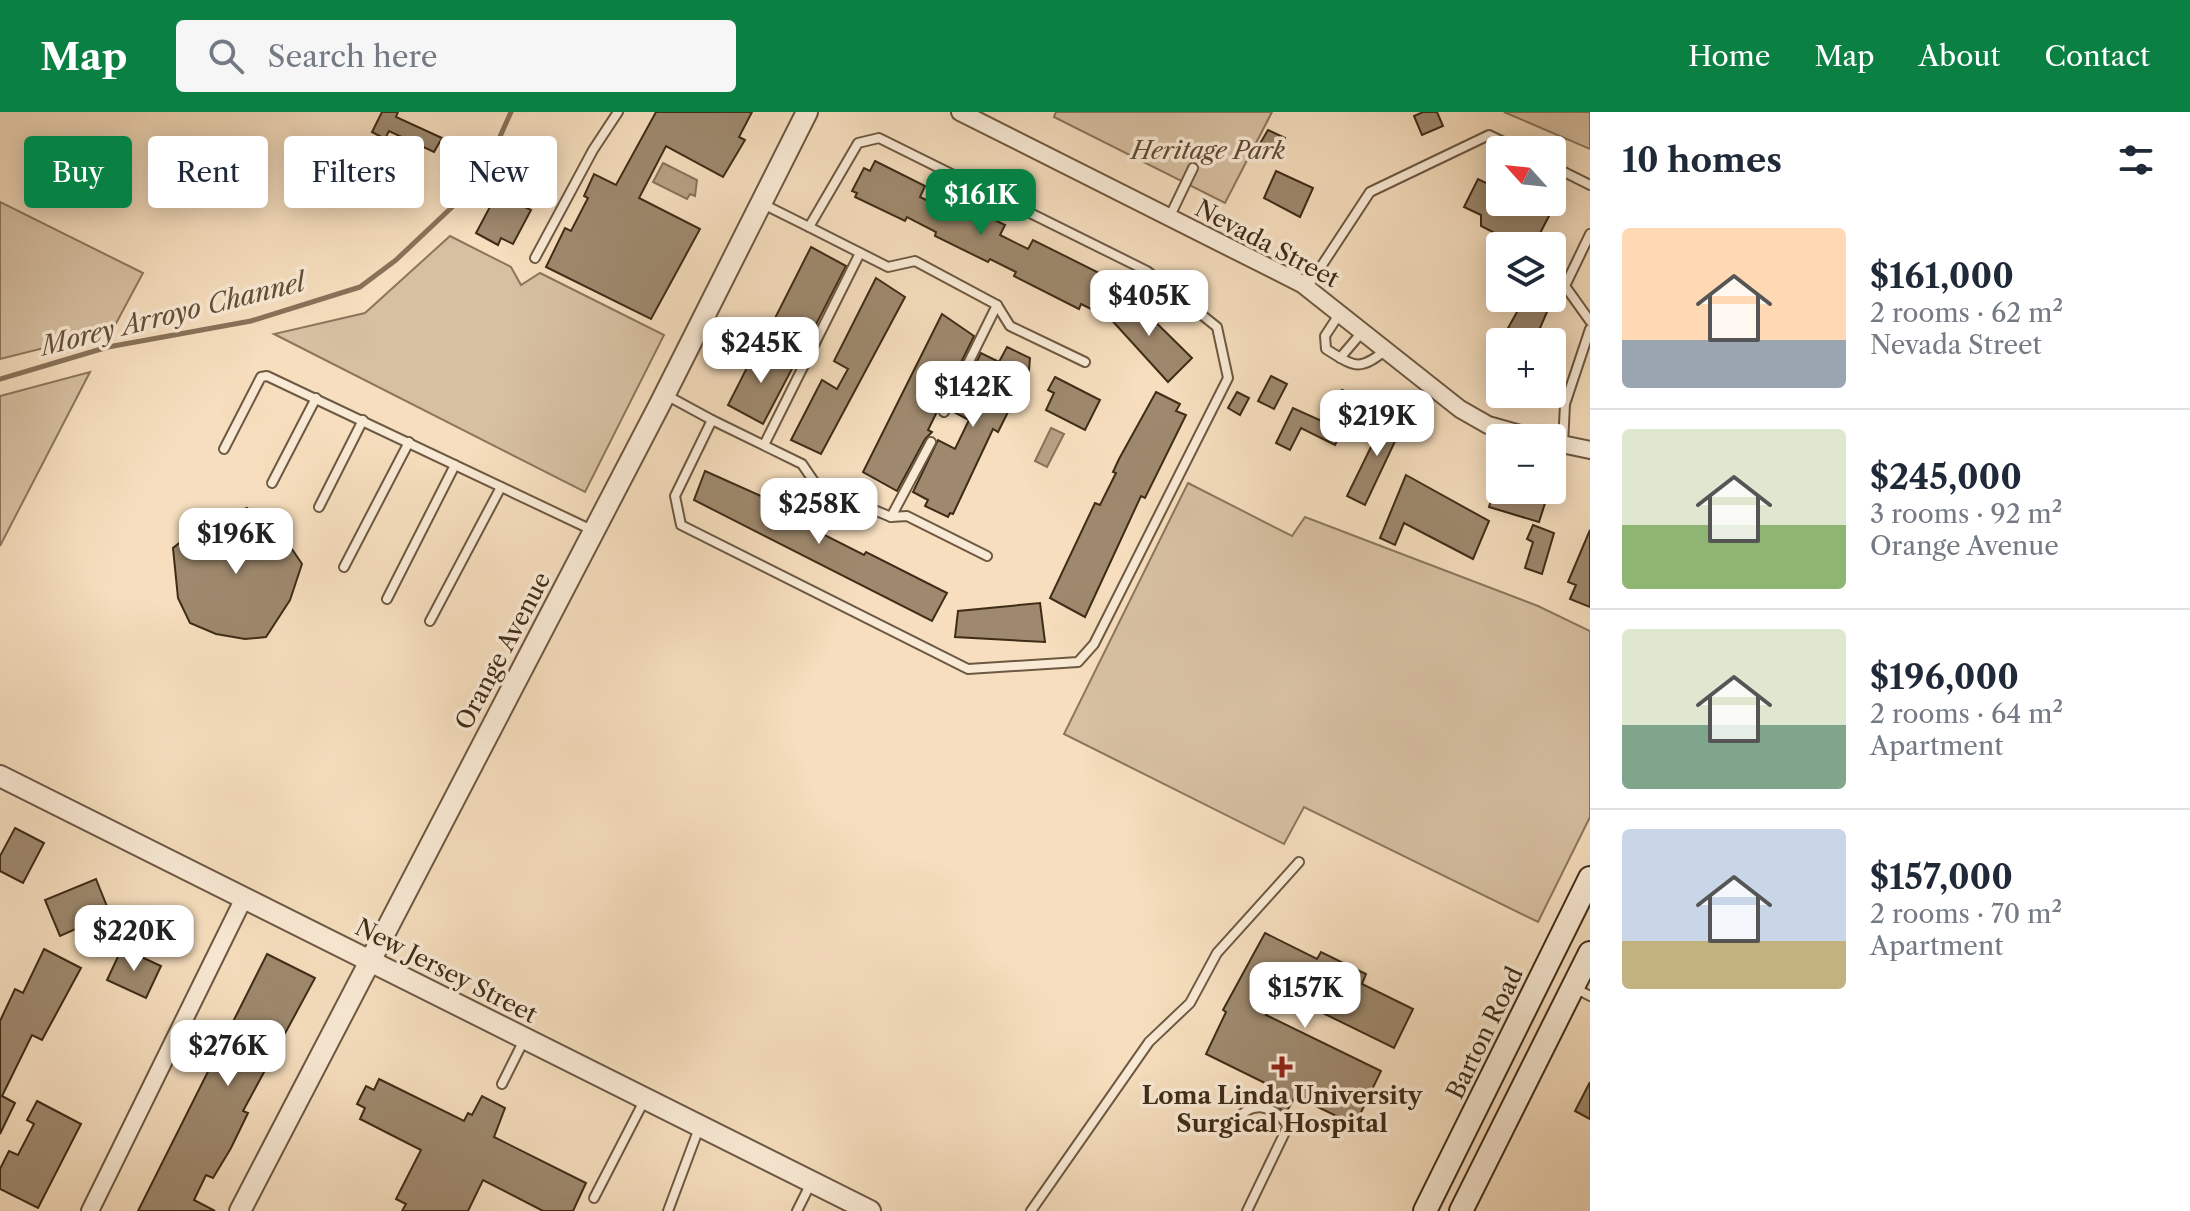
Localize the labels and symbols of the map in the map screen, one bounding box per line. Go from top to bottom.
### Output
park label: Heritage Park [1129,136,1286,165]
north arrow [1486,136,1566,216]
pin: $161K [925,169,1037,237]
street label: Nevada Street [1190,194,1345,294]
water label: Morey Arroyo Channel [35,265,311,363]
pin: $405K [1093,270,1205,338]
pin: $245K [705,317,817,385]
pin: $142K [917,361,1029,429]
pin: $219K [1321,390,1433,458]
pin: $258K [763,478,875,546]
pin: $196K [180,508,292,576]
street label: Orange Avenue [449,567,556,735]
pin: $220K [78,905,190,973]
street label: New Jersey Street [351,912,542,1029]
pin: $157K [1249,962,1361,1030]
street label: Barton Road [1440,962,1529,1104]
pin: $276K [172,1020,284,1088]
marker: Loma Linda University Surgical Hospital [1271,1056,1293,1078]
place label: Loma Linda University Surgical Hospital [1142,1081,1424,1138]

